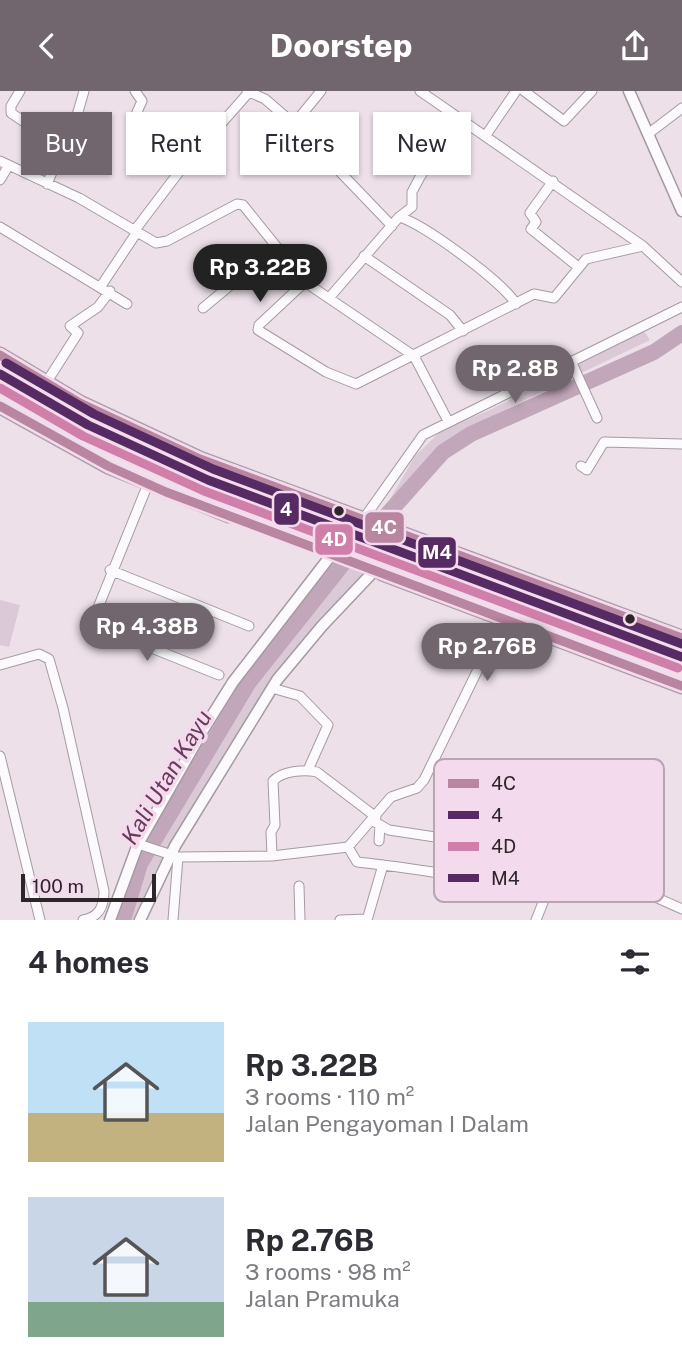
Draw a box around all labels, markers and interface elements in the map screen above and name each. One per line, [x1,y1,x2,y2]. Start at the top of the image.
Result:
icon: back [28,27,66,65]
text: Doorstep [270,27,412,64]
icon: share [616,27,654,65]
chip: Buy [21,112,112,175]
chip: Rent [126,112,226,175]
chip: Filters [240,112,359,175]
chip: New [373,112,471,175]
pin: Rp 3.22B [188,245,332,304]
text: Rp 3.22B [209,253,311,280]
pin: Rp 2.8B [450,345,580,405]
text: Rp 2.8B [472,354,559,381]
line badge: 4 [273,492,300,526]
text: 4 [280,498,292,520]
unlabelled marker [332,504,346,518]
line badge: 4C [364,511,405,544]
text: 4C [371,516,397,538]
line badge: 4D [314,523,354,556]
text: 4D [321,528,347,550]
line badge: M4 [417,536,457,569]
text: M4 [422,541,452,563]
pin: Rp 4.38B [75,603,219,663]
text: Rp 4.38B [96,612,198,639]
unlabelled marker [623,612,637,626]
pin: Rp 2.76B [415,623,559,683]
text: Rp 2.76B [437,632,537,659]
water label: Kali Utan Kayu [115,705,217,849]
legend [434,759,664,902]
text: 4C [491,772,516,794]
text: 4 [491,804,503,826]
text: 4D [491,835,516,857]
text: M4 [491,867,520,889]
scale bar [21,871,156,903]
text: 100 m [32,875,84,897]
icon: filters [616,943,654,981]
text: 4 homes [28,944,149,980]
text: Rp 3.22B [245,1047,378,1083]
icon: home [84,1050,168,1134]
text: 3 rooms · 110 m² [245,1083,414,1110]
text: Jalan Pengayoman I Dalam [245,1110,529,1137]
text: Rp 2.76B [245,1222,374,1258]
icon: home [84,1225,168,1309]
text: 3 rooms · 98 m² [245,1258,411,1285]
text: Jalan Pramuka [245,1285,400,1312]

